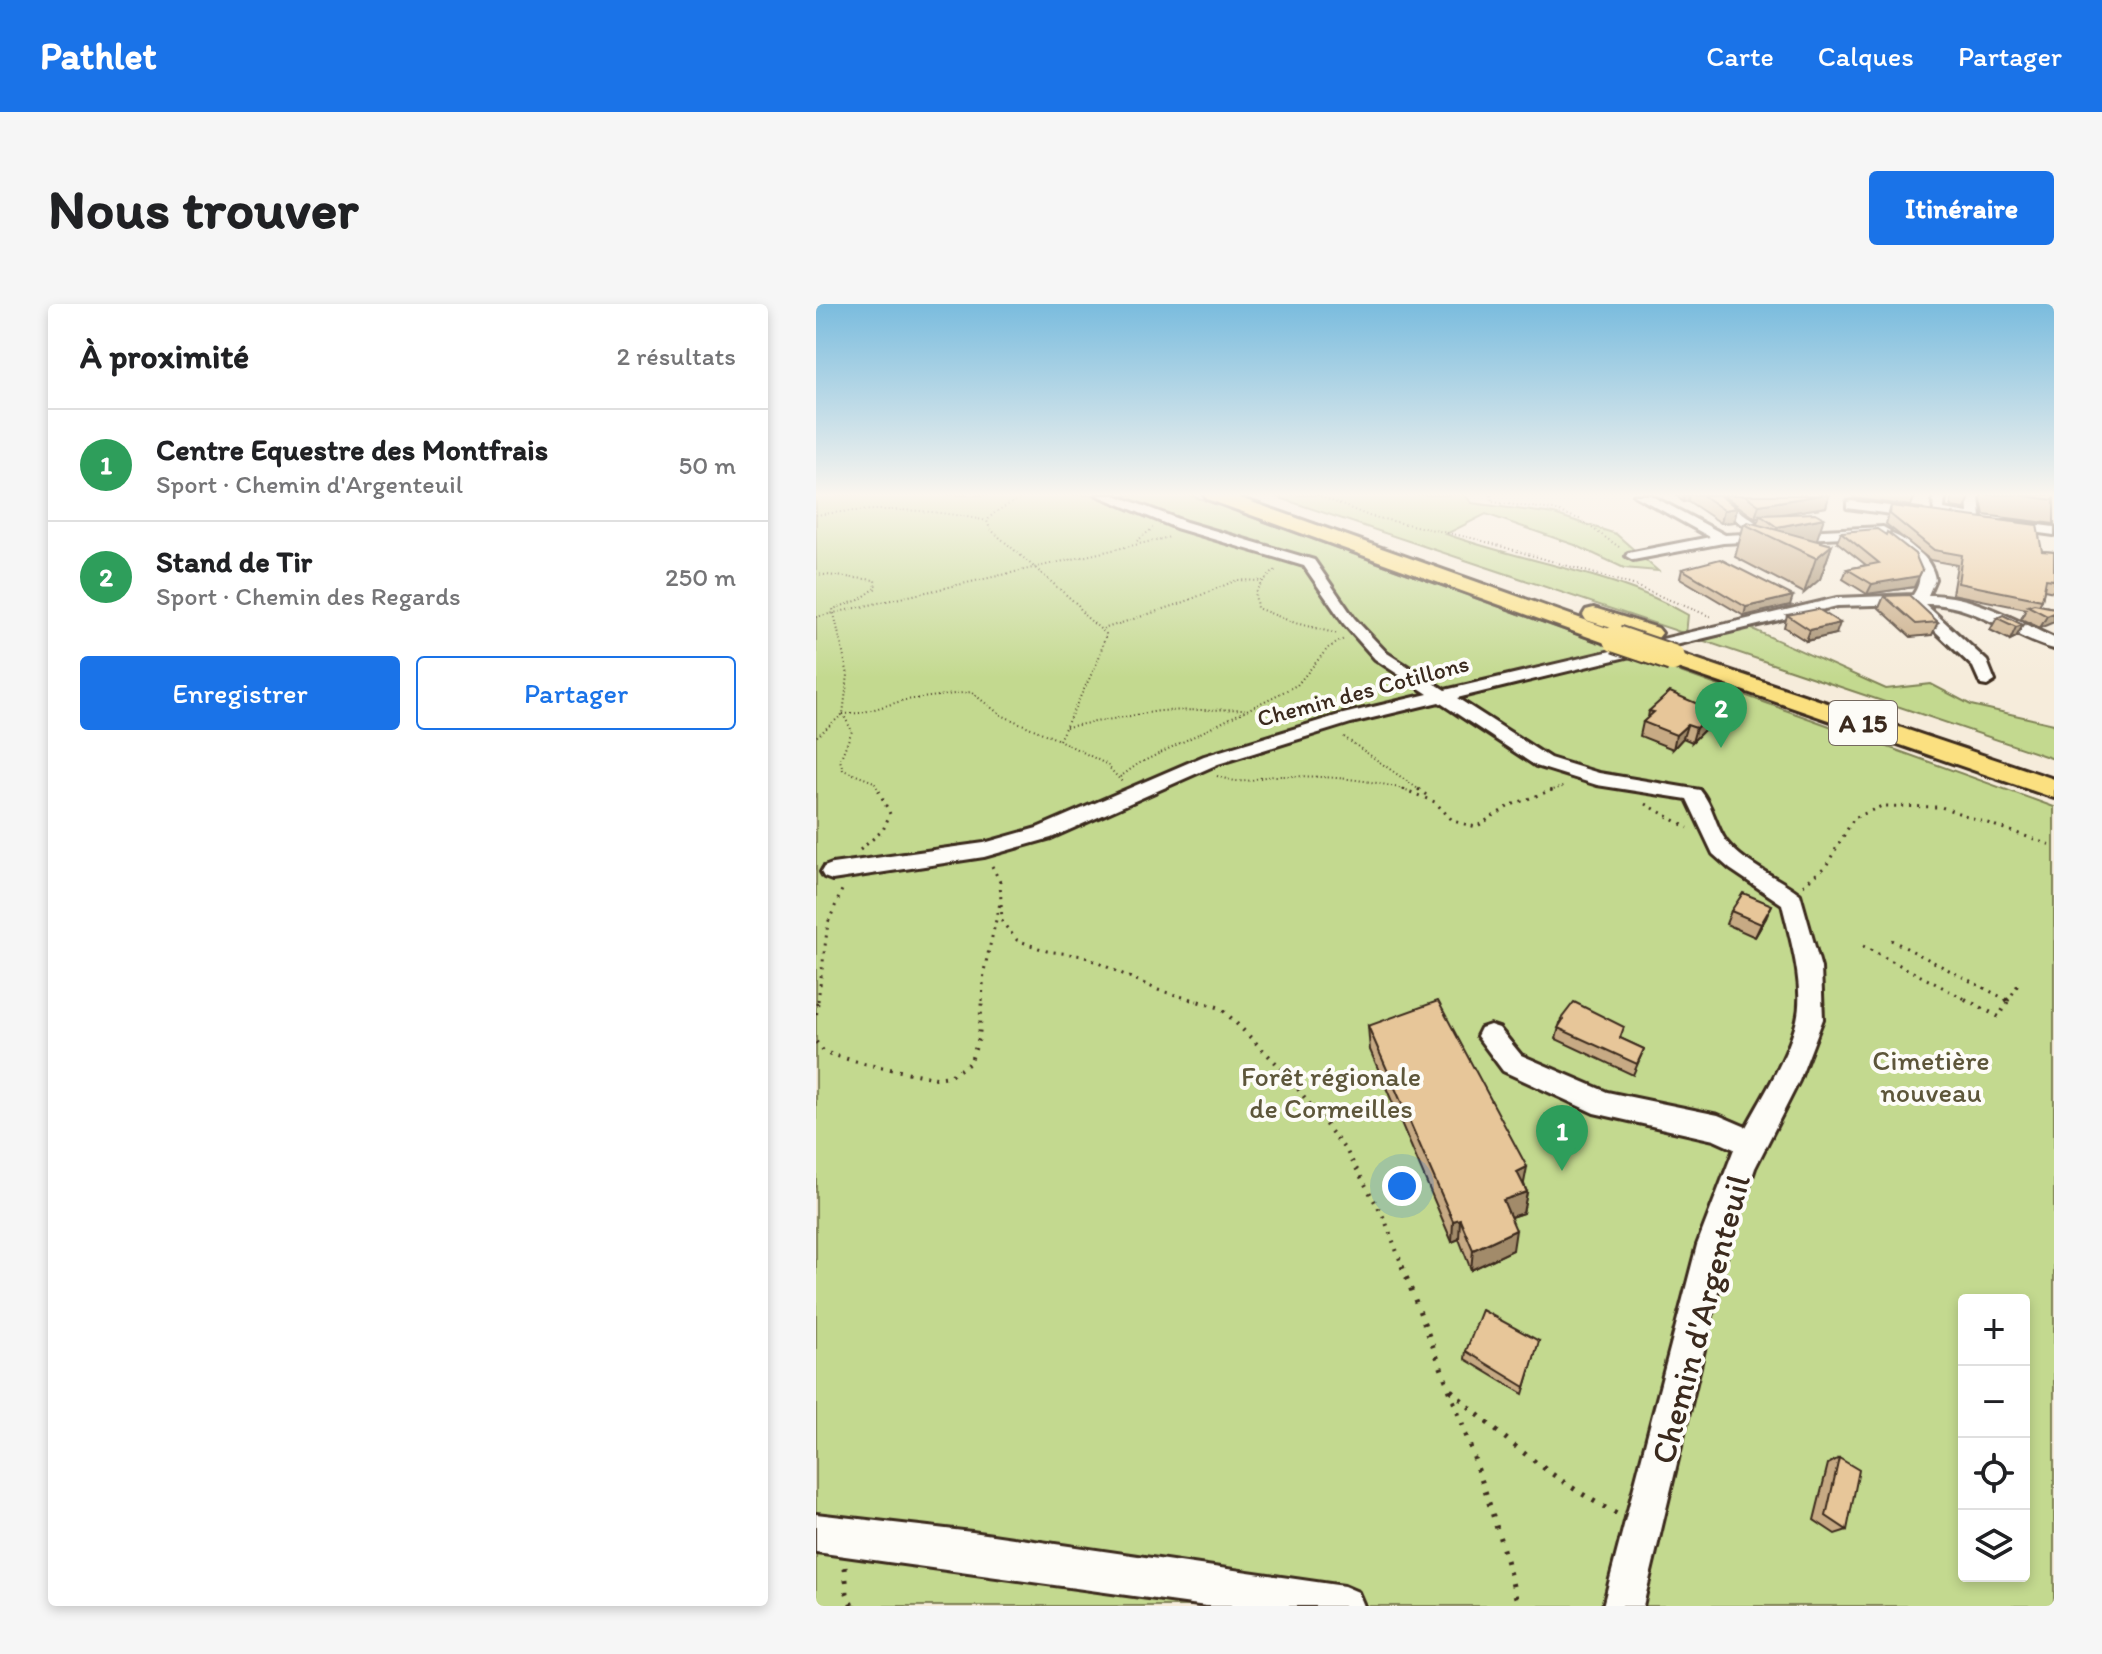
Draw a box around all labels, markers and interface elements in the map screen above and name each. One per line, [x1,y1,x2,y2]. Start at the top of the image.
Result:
text: Pathlet [40,33,157,79]
text: Carte [1706,39,1774,73]
text: Calques [1818,39,1914,73]
text: Partager [1958,39,2062,73]
button: Itinéraire [1869,171,2054,245]
text: Nous trouver [48,175,358,242]
text: À proximité [80,336,249,377]
text: 2 résultats [616,340,736,372]
text: Centre Equestre des Montfrais [156,431,548,468]
text: 1 [100,449,112,481]
text: 50 m [679,449,736,481]
text: Sport · Chemin d'Argenteuil [156,468,463,500]
text: Stand de Tir [156,543,312,580]
text: 2 [99,561,113,593]
text: 250 m [665,561,736,593]
text: Sport · Chemin des Regards [156,580,461,612]
street label: Chemin des Cotillons [1254,648,1472,733]
button: Enregistrer [80,656,400,730]
button: Partager [416,656,736,730]
pin: 2 [1695,682,1747,748]
road number: A 15 [1829,701,1897,745]
park label: Cimetière nouveau [1872,1043,1990,1109]
park label: Forêt régionale de Cormeilles [1241,1059,1421,1125]
pin: 1 [1536,1105,1588,1171]
your location [1382,1166,1422,1206]
street label: Chemin d'Argenteuil [1642,1170,1759,1468]
map controls [1958,1294,2030,1582]
button: + [1958,1294,2030,1366]
button: − [1958,1366,2030,1438]
button: locate [1958,1438,2030,1510]
button: layers [1958,1510,2030,1582]

